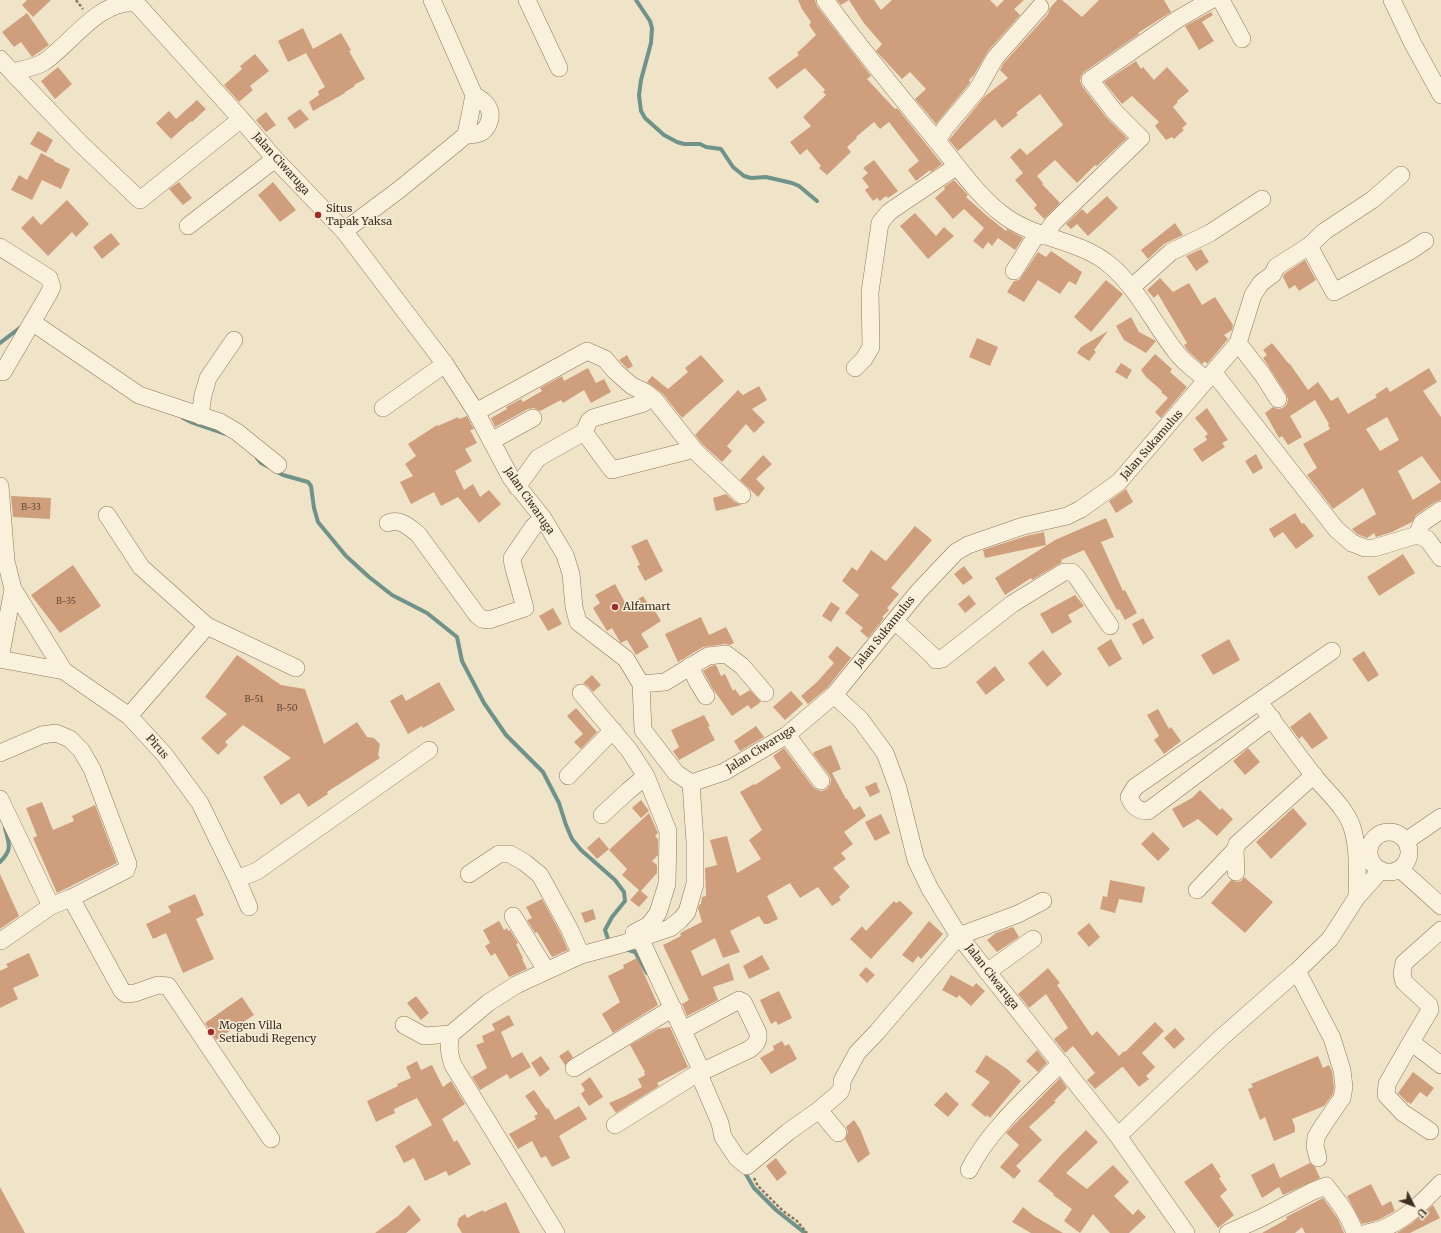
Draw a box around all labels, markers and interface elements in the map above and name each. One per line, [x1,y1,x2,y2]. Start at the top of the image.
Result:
street label: Jalan Ciwaruga [250,130,312,198]
place label: Situs Tapak Yaksa [326,202,392,228]
marker: Situs Tapak Yaksa [313,210,323,220]
street label: Jalan Sukamulus [1118,407,1186,483]
street label: Jalan Ciwaruga [501,465,557,537]
house number: B-33 [21,502,41,512]
street label: Jalan Sukamulus [852,594,918,670]
house number: B-35 [56,596,76,606]
place label: Alfamart [623,600,670,614]
marker: Alfamart [610,602,620,612]
house number: B-51 [244,694,264,704]
house number: B-50 [276,703,298,713]
street label: Jalan Ciwaruga [724,723,798,775]
street label: Pirus [143,732,171,762]
street label: Jalan Ciwaruga [963,942,1021,1012]
place label: Mogen Villa Setiabudi Regency [219,1019,316,1045]
marker: Mogen Villa Setiabudi Regency [206,1027,216,1037]
north arrow [1393,1185,1433,1225]
text: U [1414,1205,1430,1221]

